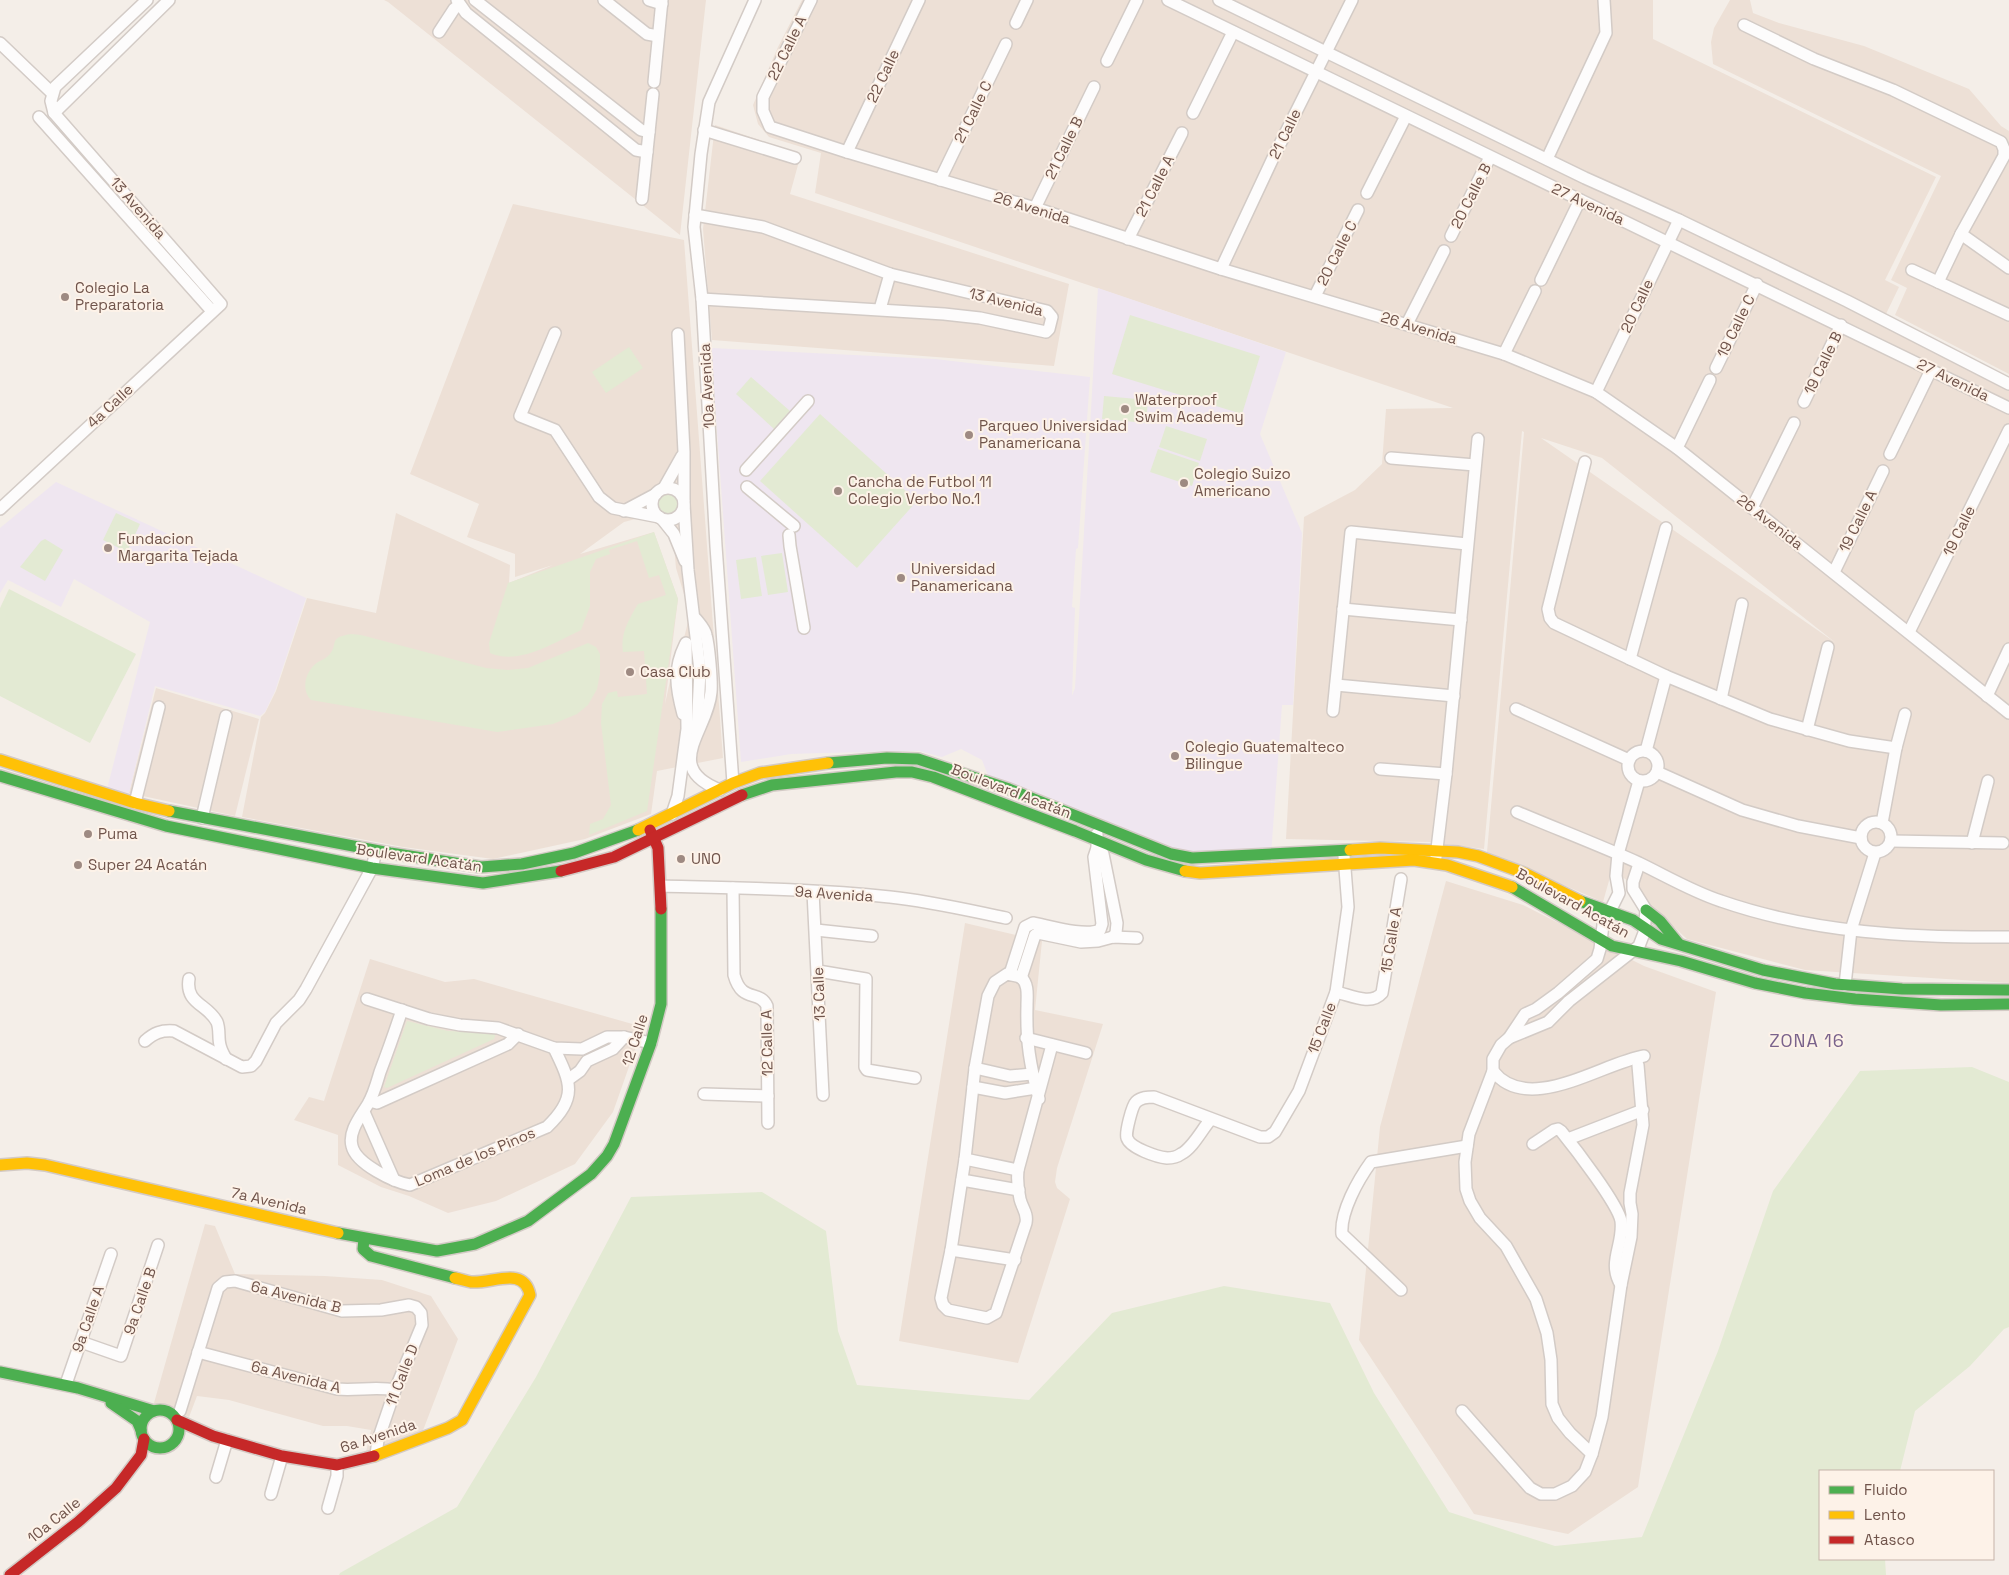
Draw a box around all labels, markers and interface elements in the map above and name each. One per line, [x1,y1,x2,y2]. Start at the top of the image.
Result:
street label: 22 Calle A [763,12,811,83]
street label: 22 Calle [862,46,903,105]
street label: 21 Calle C [949,77,996,146]
street label: 21 Calle [1264,105,1305,162]
street label: 21 Calle B [1040,113,1087,182]
street label: 21 Calle A [1131,151,1178,220]
street label: 20 Calle B [1446,160,1495,232]
street label: 13 Avenida [106,173,171,243]
street label: 27 Avenida [1549,178,1628,229]
street label: 26 Avenida [992,187,1073,228]
street label: 20 Calle C [1312,217,1361,288]
street label: 20 Calle [1616,276,1657,336]
place label: Colegio La Preparatoria [75,278,164,314]
street label: 13 Avenida [967,283,1046,320]
marker: Colegio La Preparatoria [59,291,71,303]
street label: 19 Calle C [1712,291,1759,360]
street label: 26 Avenida [1379,307,1460,348]
street label: 19 Calle B [1799,328,1846,397]
street label: 10a Avenida [695,343,718,429]
street label: 27 Avenida [1914,354,1993,405]
street label: 4a Calle [83,379,137,432]
place label: Waterproof Swim Academy [1135,390,1244,426]
marker: Waterproof Swim Academy [1119,403,1131,415]
place label: Parqueo Universidad Panamericana [979,416,1127,452]
marker: Parqueo Universidad Panamericana [963,429,975,441]
place label: Colegio Suizo Americano [1194,464,1291,500]
place label: Cancha de Futbol 11 Colegio Verbo No.1 [848,472,992,508]
marker: Colegio Suizo Americano [1178,477,1190,489]
marker: Cancha de Futbol 11 Colegio Verbo No.1 [832,485,844,497]
street label: 19 Calle A [1834,486,1881,555]
street label: 26 Avenida [1733,490,1808,554]
street label: 19 Calle [1938,502,1979,559]
place label: Fundacion Margarita Tejada [118,529,239,565]
marker: Fundacion Margarita Tejada [102,542,114,554]
place label: Universidad Panamericana [911,559,1013,595]
marker: Universidad Panamericana [895,572,907,584]
place label: Casa Club [640,662,711,681]
marker: Casa Club [624,666,636,678]
place label: Colegio Guatemalteco Bilingue [1185,737,1345,773]
marker: Colegio Guatemalteco Bilingue [1169,750,1181,762]
street label: Boulevard Acatán [948,759,1074,822]
place label: Puma [98,824,138,843]
marker: Puma [82,828,94,840]
street label: Boulevard Acatán [355,839,483,876]
place label: UNO [691,849,721,868]
marker: UNO [675,853,687,865]
place label: Super 24 Acatán [88,855,207,874]
marker: Super 24 Acatán [72,859,84,871]
street label: Boulevard Acatán [1513,863,1633,942]
street label: 9a Avenida [794,881,874,906]
street label: 15 Calle A [1376,905,1405,974]
street label: 13 Calle [808,967,829,1021]
street label: 15 Calle [1303,999,1340,1056]
street label: 12 Calle A [756,1009,777,1077]
street label: 12 Calle [617,1011,652,1068]
district label: ZONA 16 [1769,1029,1845,1052]
street label: Loma de los Pinos [412,1123,538,1190]
street label: 7a Avenida [229,1183,309,1219]
street label: 9a Calle B [119,1265,160,1337]
street label: 6a Avenida B [249,1276,343,1317]
street label: 9a Calle A [67,1282,108,1355]
street label: 11 Calle D [381,1341,422,1408]
street label: 6a Avenida A [249,1356,343,1397]
street label: 6a Avenida [338,1414,418,1457]
legend [1819,1470,1994,1560]
text: Fluido [1864,1480,1908,1499]
street label: 10a Calle [23,1492,84,1547]
text: Lento [1864,1505,1906,1524]
text: Atasco [1864,1530,1915,1549]

